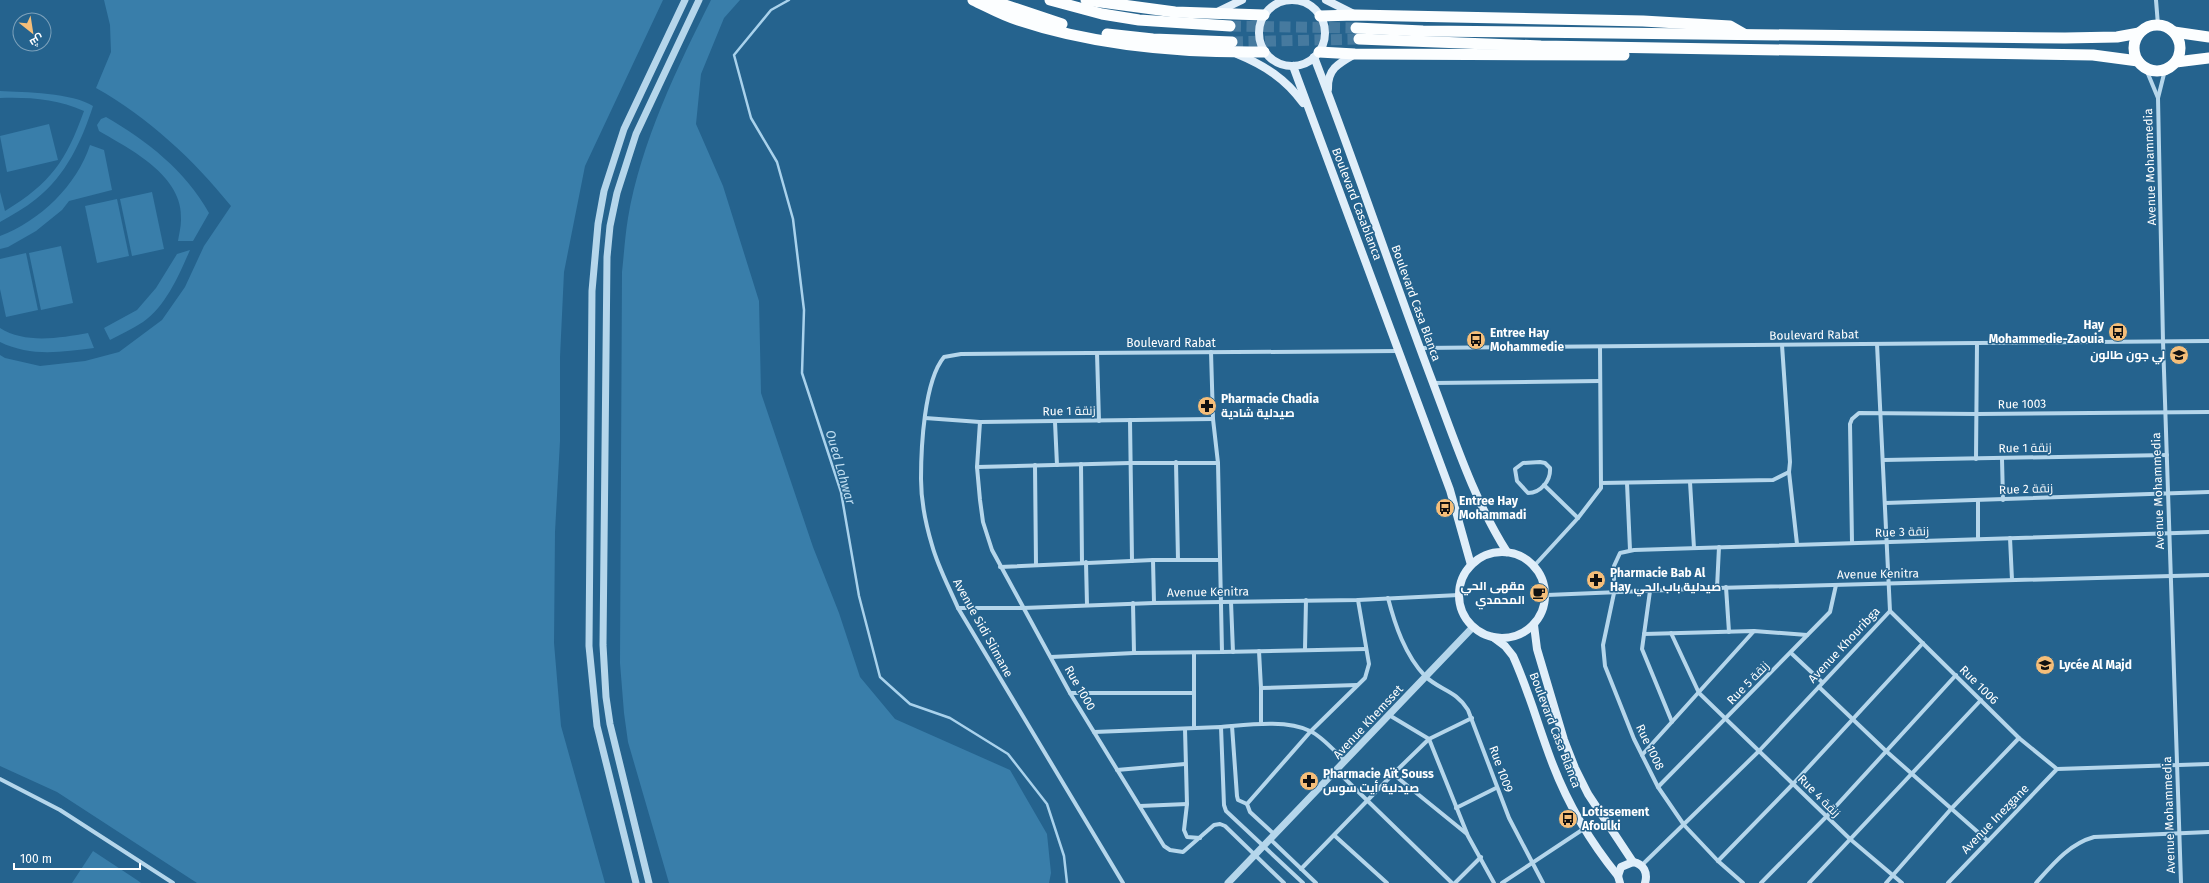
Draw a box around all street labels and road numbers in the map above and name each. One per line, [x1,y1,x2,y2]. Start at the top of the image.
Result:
street label: Avenue Mohammedia [2141,108,2159,226]
street label: Boulevard Casablanca [1329,146,1385,262]
street label: Boulevard Casa Blanca [1388,243,1444,363]
street label: Boulevard Rabat [1769,327,1860,343]
street label: Boulevard Rabat [1126,336,1216,350]
street label: Rue 1003 [1998,397,2046,411]
street label: Rue 1 زنقة [1042,404,1096,418]
street label: Avenue Mohammedia [2149,432,2167,550]
street label: Rue 1 زنقة [1998,441,2052,455]
street label: Rue 2 زنقة [1999,481,2053,497]
street label: Rue 3 زنقة [1875,524,1929,540]
street label: Avenue Kenitra [1837,566,1919,582]
street label: Avenue Sidi Slimane [950,576,1016,680]
street label: Avenue Kenitra [1167,584,1249,600]
street label: Avenue Khouribga [1805,604,1883,686]
street label: Rue 5 زنقة [1724,659,1772,707]
street label: Rue 1000 [1062,663,1099,713]
street label: Rue 1006 [1957,663,2001,707]
street label: Boulevard Casa Blanca [1526,670,1584,790]
street label: Avenue Khemsset [1330,682,1406,762]
street label: Rue 1008 [1633,722,1667,773]
street label: Rue 1009 [1486,744,1516,794]
street label: Avenue Mohammedia [2160,756,2178,874]
street label: Rue 4 زنقة [1795,772,1843,820]
street label: Avenue Inezgane [1958,781,2032,857]

